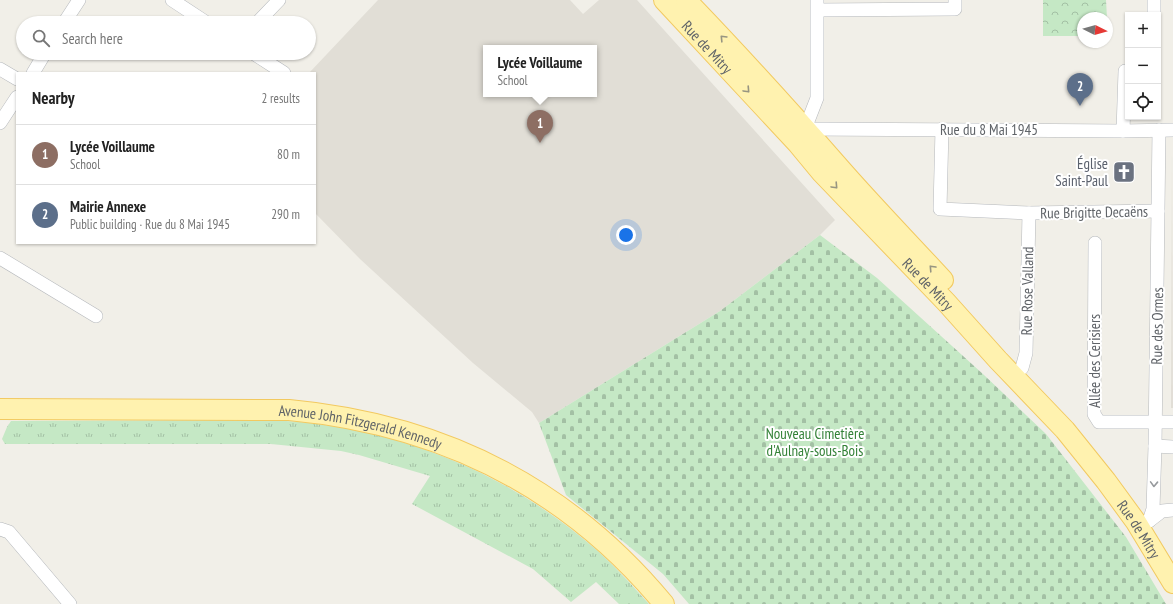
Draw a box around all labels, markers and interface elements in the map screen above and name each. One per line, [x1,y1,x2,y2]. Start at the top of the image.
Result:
north arrow [1077,12,1113,48]
map controls [1125,12,1161,120]
button: + [1125,12,1161,48]
search box [16,16,316,60]
street label: Rue de Mitry [678,16,737,78]
icon: search [30,27,52,49]
text: Search here [62,29,123,48]
one-way arrow [720,35,728,43]
popup [483,45,597,97]
button: − [1125,48,1161,84]
text: Lycée Voillaume [497,53,583,72]
text: School [497,72,528,89]
pin: 2 [1067,73,1093,106]
button: locate [1125,84,1161,120]
one-way arrow [743,85,750,93]
text: Nearby [32,87,75,109]
text: 2 results [261,90,300,107]
pin: 1 [527,110,553,143]
street label: Rue du 8 Mai 1945 [940,120,1038,139]
text: Lycée Voillaume [70,137,155,156]
text: 1 [42,146,48,163]
text: 80 m [277,146,300,163]
place label: Église Saint-Paul [1055,154,1108,190]
text: School [70,156,100,173]
church icon: Église Saint-Paul [1111,159,1137,185]
one-way arrow [830,181,838,189]
text: Mairie Annexe [70,197,146,216]
street label: Rue Brigitte Decaëns [1040,202,1148,222]
text: 2 [42,206,48,223]
text: 290 m [271,206,300,223]
text: Public building · Rue du 8 Mai 1945 [70,216,230,233]
your location [616,225,636,245]
street label: Rue Rose Valland [1017,247,1037,335]
street label: Rue de Mitry [899,253,958,314]
one-way arrow [930,266,937,273]
street label: Rue des Ormes [1147,287,1167,365]
street label: Allée des Cerisiers [1085,314,1104,408]
street label: Avenue John Fitzgerald Kennedy [278,400,445,453]
park label: Nouveau Cimetière d'Aulnay-sous-Bois [766,424,864,460]
one-way arrow [1150,481,1159,487]
street label: Rue de Mitry [1113,496,1165,562]

